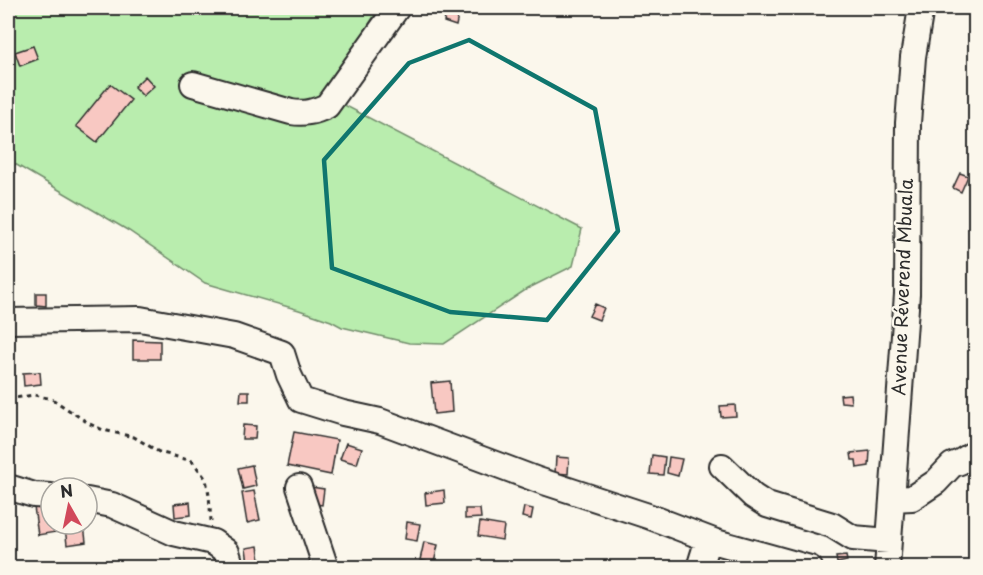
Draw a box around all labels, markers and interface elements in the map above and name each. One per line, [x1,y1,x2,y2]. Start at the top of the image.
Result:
street label: Avenue Réverend Mbuala [884,177,919,396]
north arrow [39,476,99,536]
text: N [58,477,75,503]

